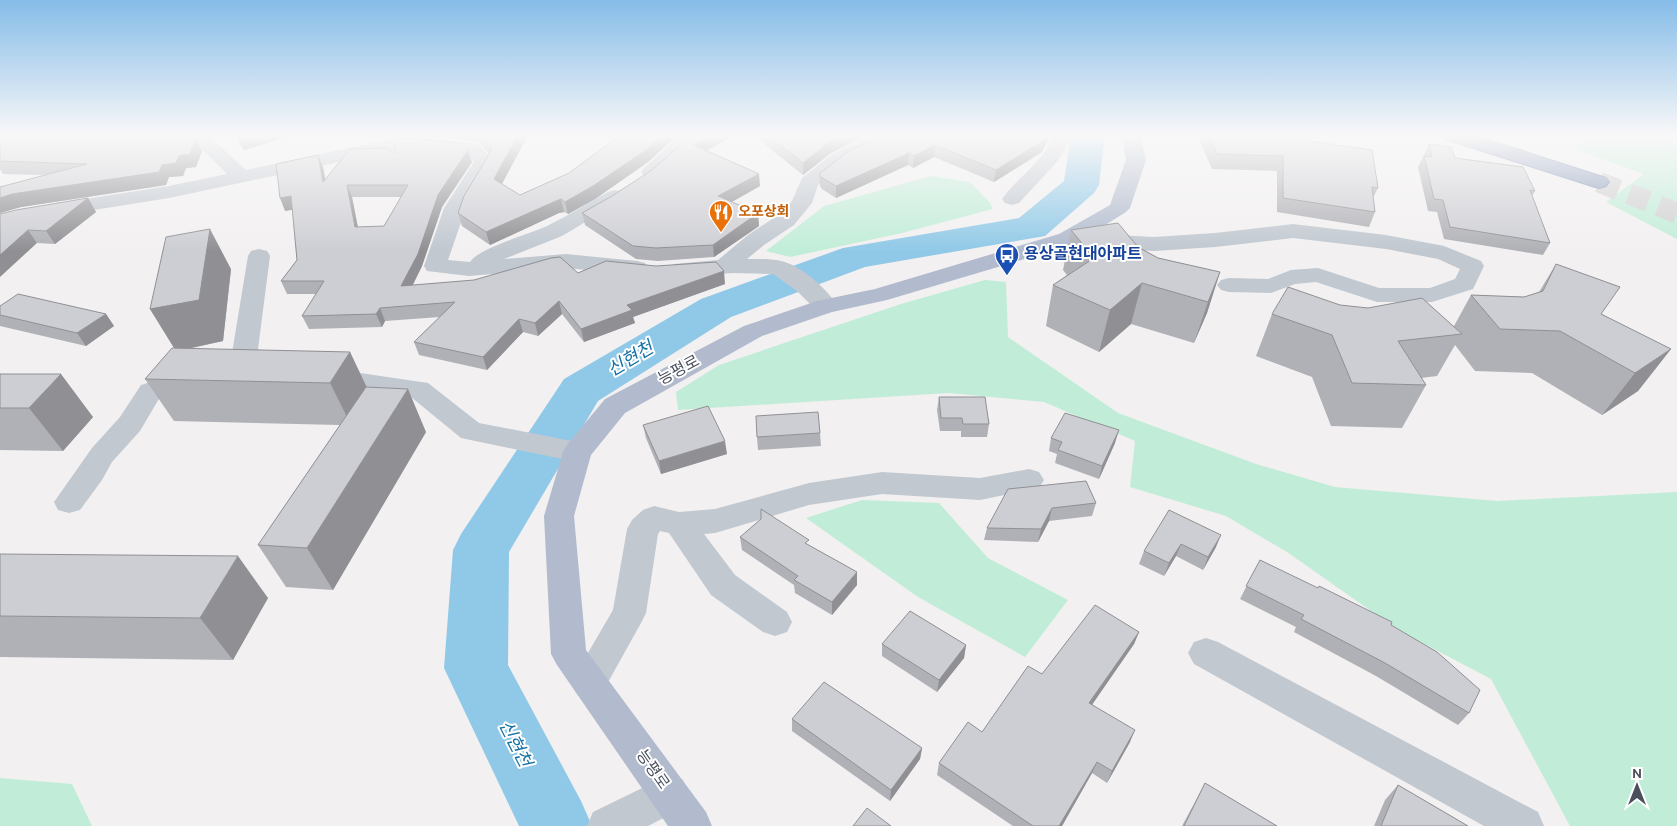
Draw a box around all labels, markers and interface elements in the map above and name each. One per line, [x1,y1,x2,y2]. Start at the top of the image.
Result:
restaurant icon: 오포상회 [708,199,734,233]
place label: 오포상회 [738,204,790,221]
bus stop icon: 용상골현대아파트 [994,242,1020,276]
place label: 용상골현대아파트 [1024,244,1142,265]
water label: 신현천 [604,336,660,383]
street label: 능평로 [655,352,703,390]
water label: 신현천 [492,717,537,774]
street label: 능평로 [631,746,673,794]
north arrow [1612,761,1662,811]
text: N [1632,766,1642,783]

